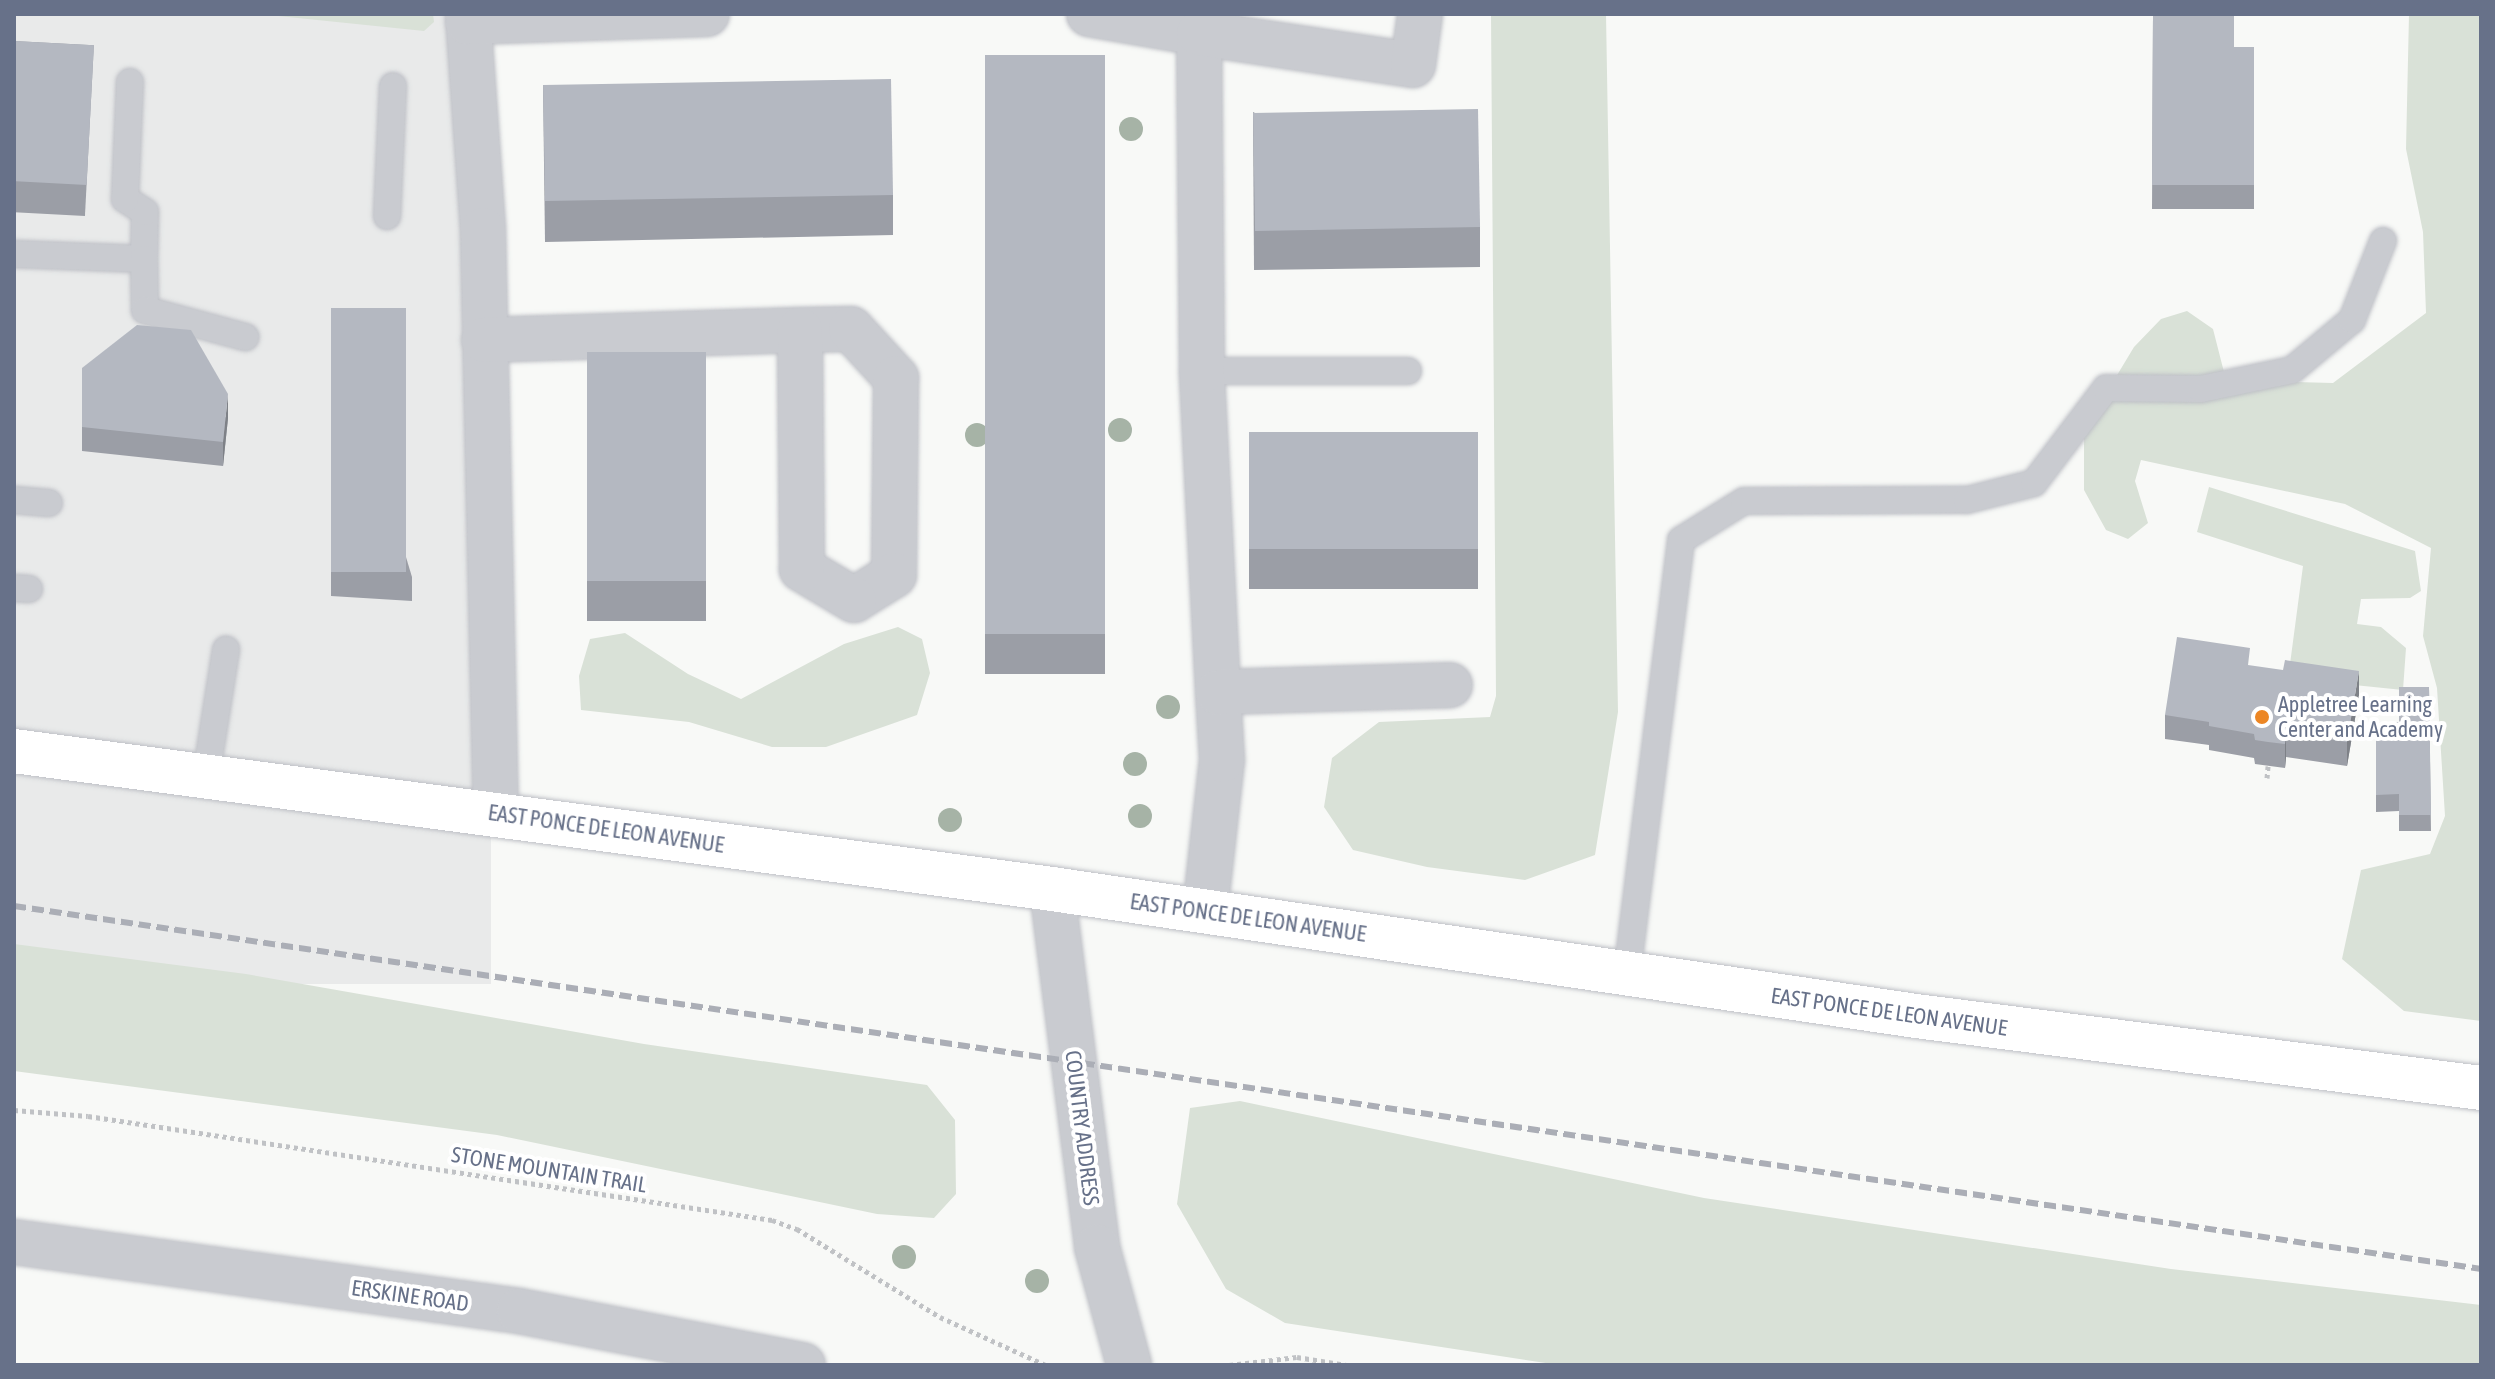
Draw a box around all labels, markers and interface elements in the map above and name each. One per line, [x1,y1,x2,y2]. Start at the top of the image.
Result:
place label: Appletree Learning Center and Academy [2278,691,2443,742]
marker: Appletree Learning Center and Academy [2253,708,2271,726]
street label: EAST PONCE DE LEON AVENUE [486,799,726,859]
street label: EAST PONCE DE LEON AVENUE [1128,888,1368,948]
street label: EAST PONCE DE LEON AVENUE [1769,982,2009,1042]
street label: COUNTRY ADDRESS [1059,1049,1105,1207]
street label: STONE MOUNTAIN TRAIL [450,1142,648,1198]
street label: ERSKINE ROAD [350,1275,470,1317]

